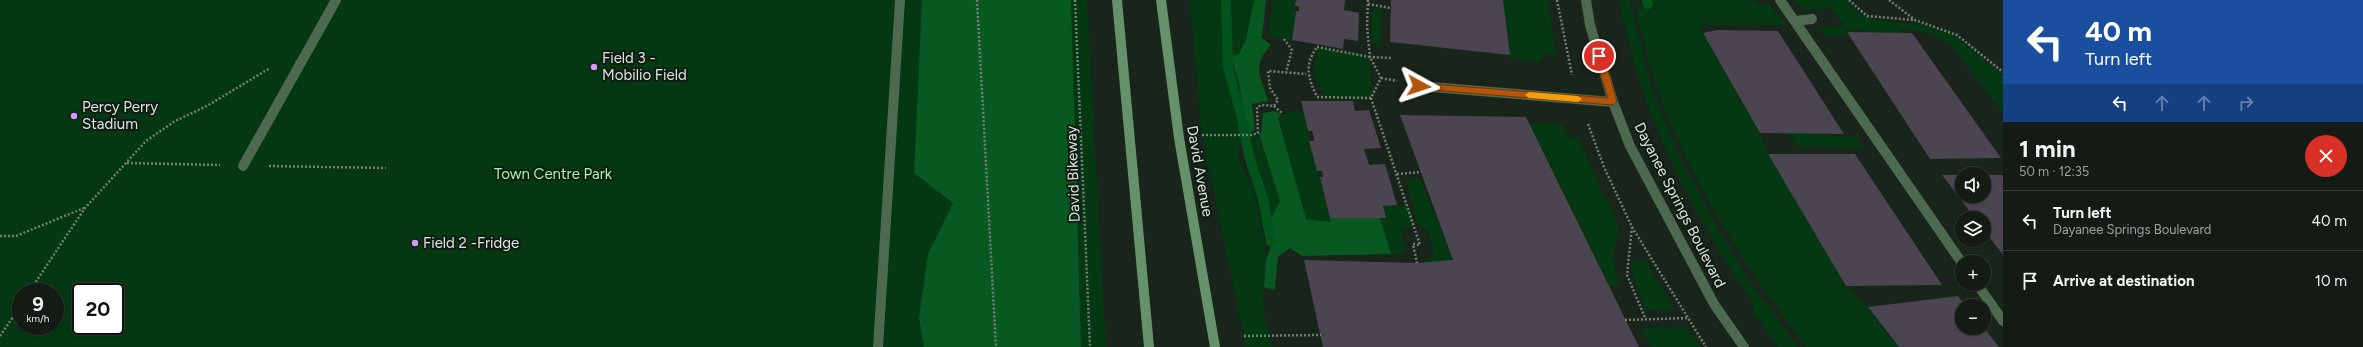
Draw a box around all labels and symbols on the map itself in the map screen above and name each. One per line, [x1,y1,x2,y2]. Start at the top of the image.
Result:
pin [1582,39,1616,73]
place label: Field 3 - Mobilio Field [602,49,687,84]
marker: Field 3 - Mobilio Field [589,62,599,72]
position arrow [1398,65,1440,107]
place label: Percy Perry Stadium [82,98,158,133]
marker: Percy Perry Stadium [69,111,79,121]
street label: Dayanee Springs Boulevard [1630,119,1730,291]
street label: David Avenue [1183,124,1217,218]
street label: David Bikeway [1062,125,1084,222]
park label: Town Centre Park [494,165,613,183]
place label: Field 2 -Fridge [423,234,519,252]
marker: Field 2 -Fridge [410,238,420,248]
speed limit sign: 20 [72,283,124,335]

